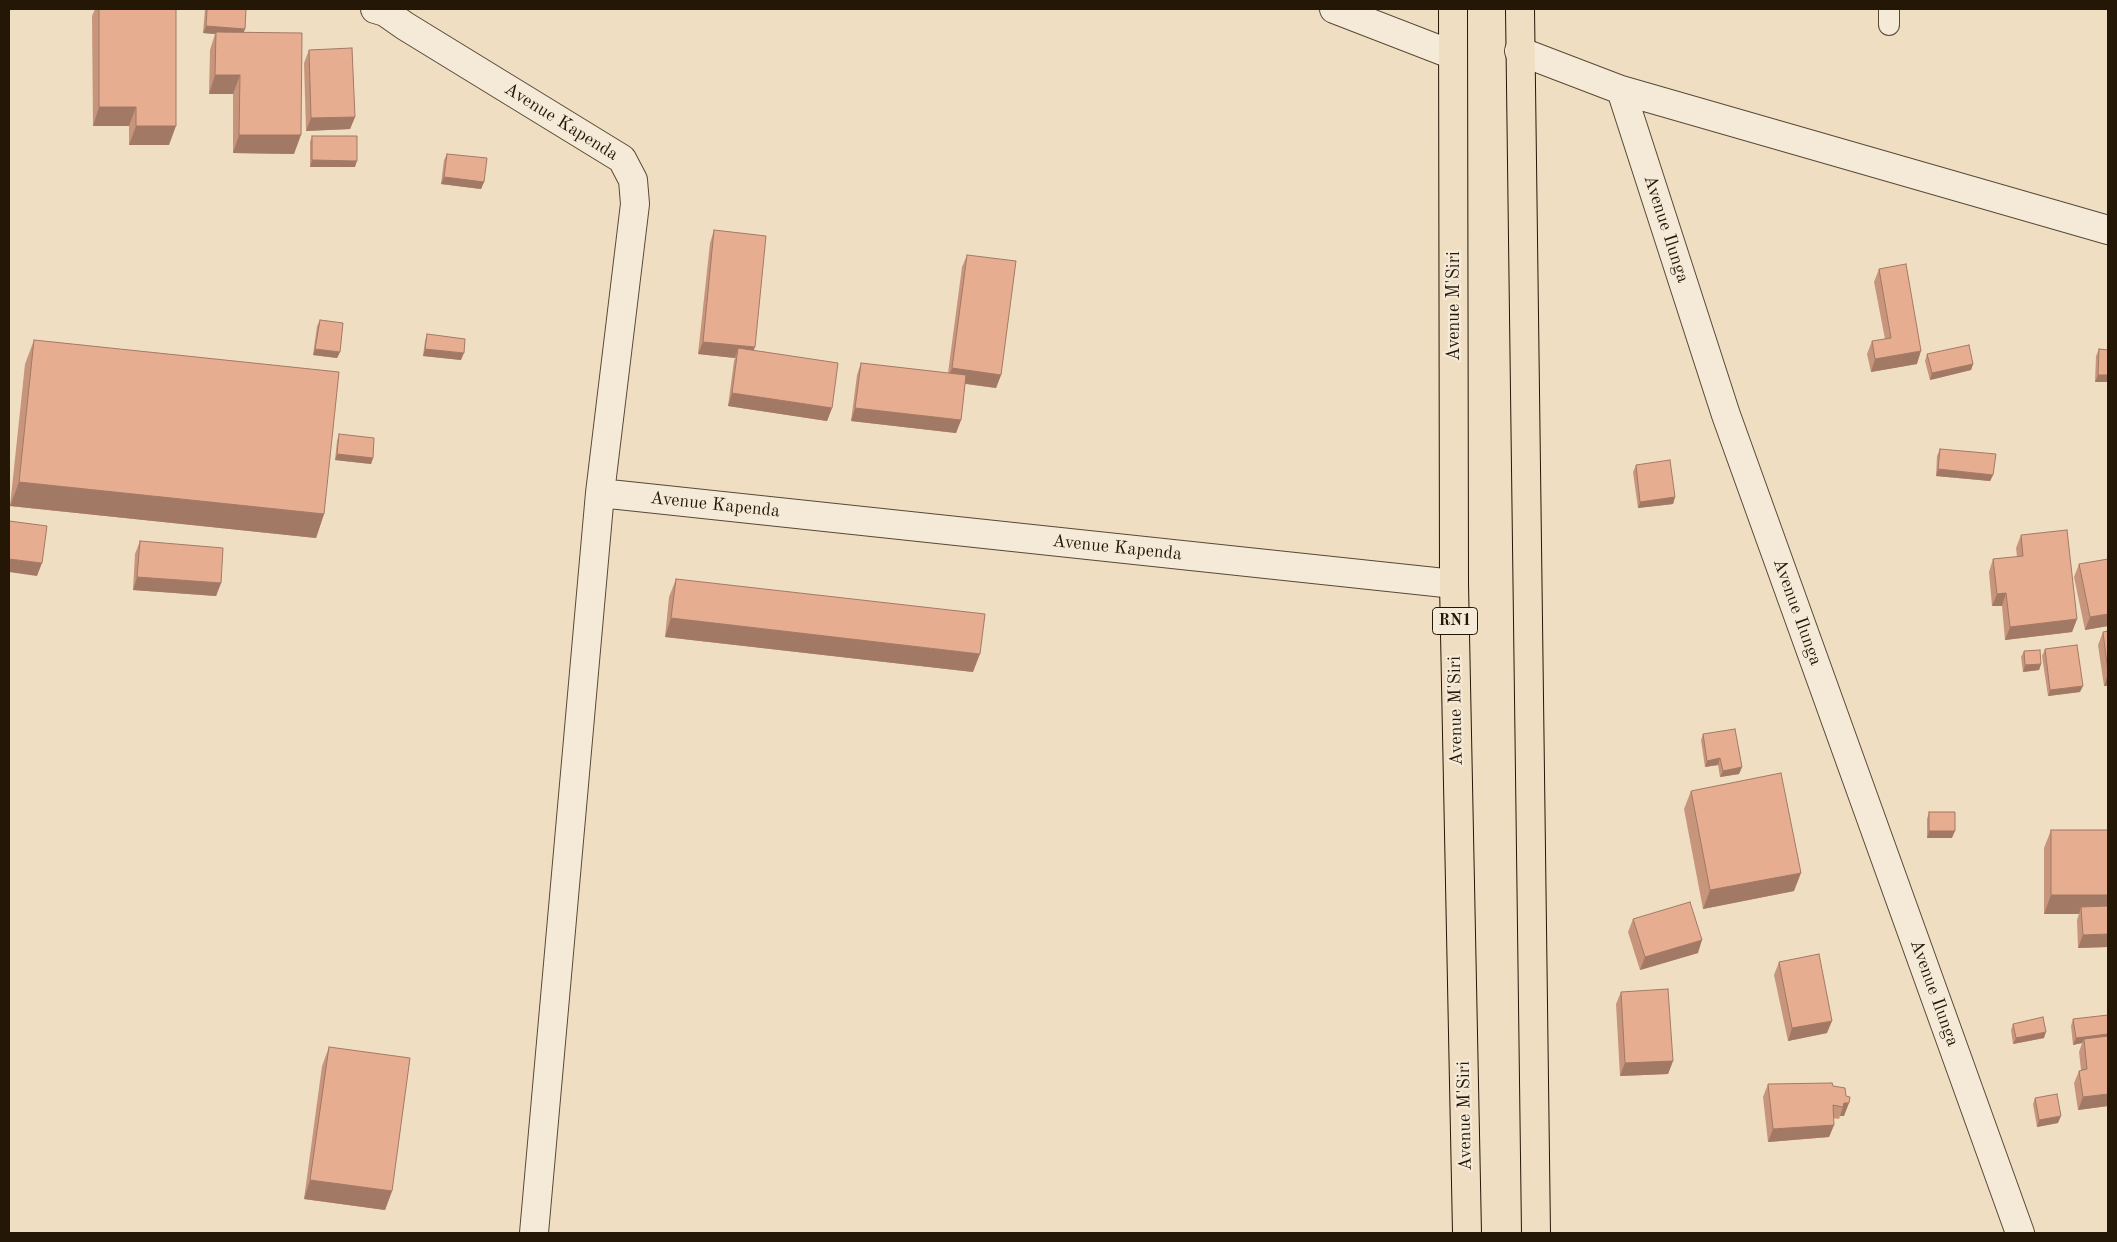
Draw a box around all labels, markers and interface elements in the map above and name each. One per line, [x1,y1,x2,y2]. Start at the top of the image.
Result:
street label: Avenue Kapenda [500,78,622,166]
street label: Avenue Ilunga [1638,172,1694,286]
street label: Avenue M'Siri [1443,251,1465,361]
street label: Avenue Kapenda [649,487,781,523]
street label: Avenue Kapenda [1051,530,1183,566]
street label: Avenue Ilunga [1768,556,1826,668]
road number: RN1 [1432,608,1478,634]
street label: Avenue M'Siri [1444,656,1468,766]
street label: Avenue Ilunga [1905,937,1963,1049]
street label: Avenue M'Siri [1453,1061,1477,1171]

